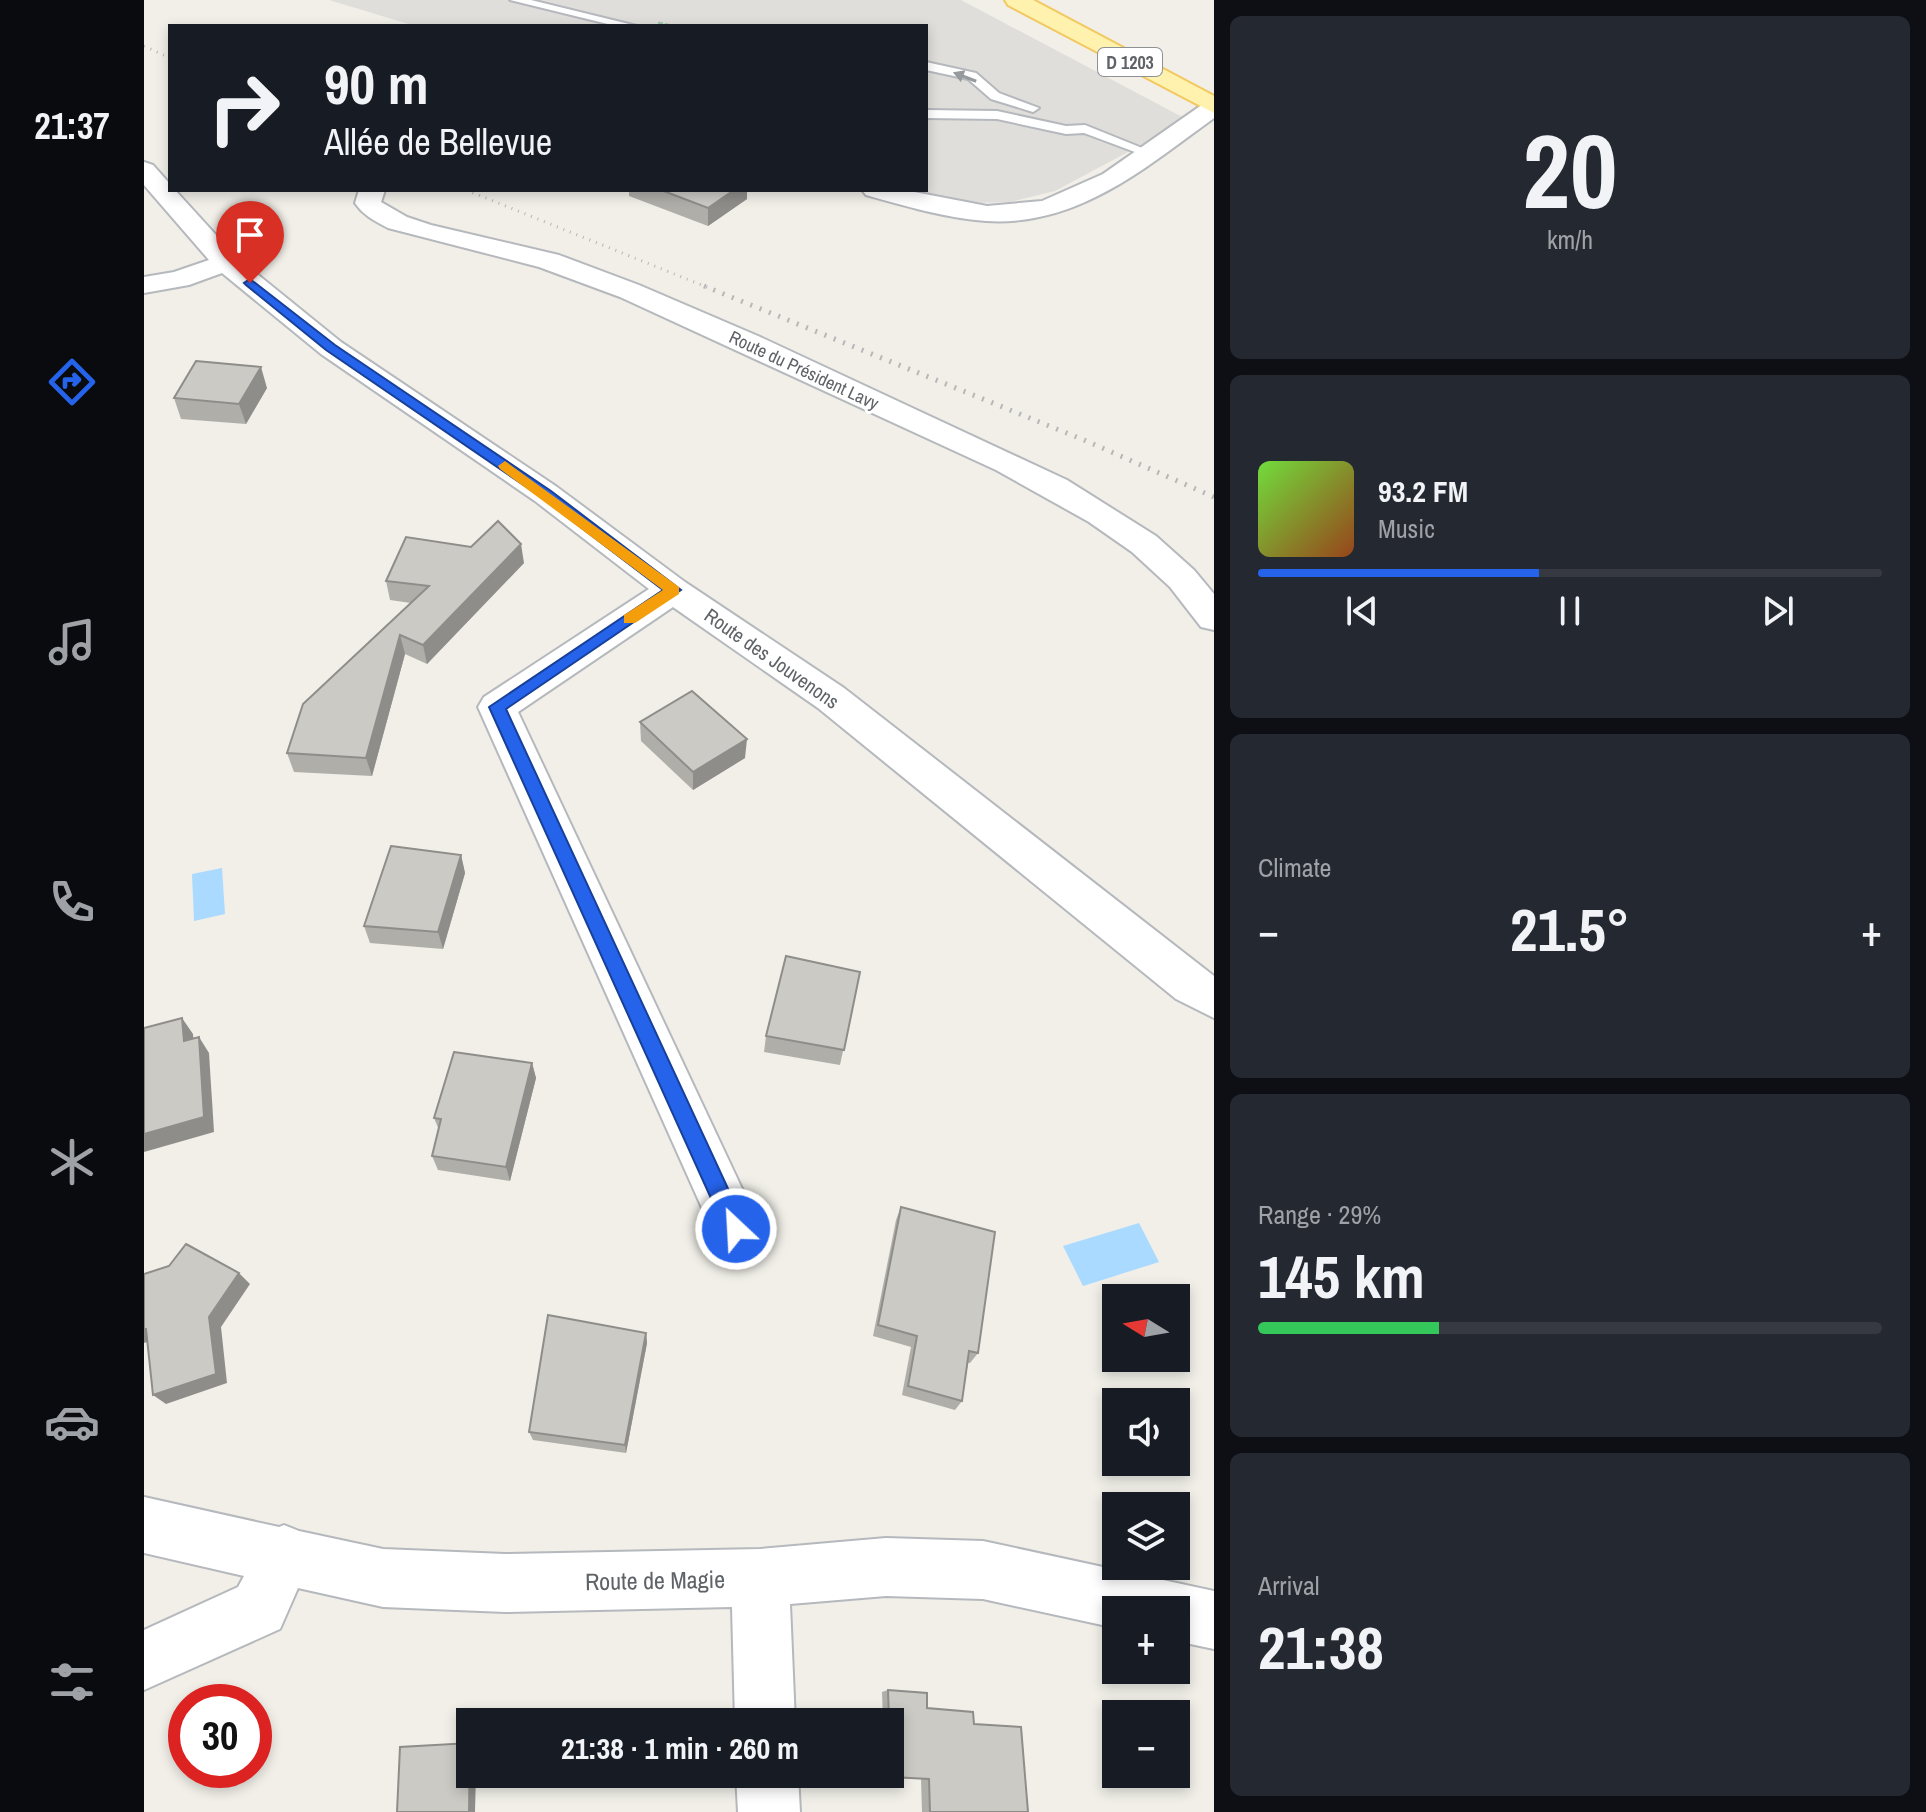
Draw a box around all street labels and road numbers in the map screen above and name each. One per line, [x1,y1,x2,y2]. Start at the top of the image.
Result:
road number: D 1203 [1098,48,1162,76]
street label: Route du Président Lavy [725,324,883,416]
street label: Route des Jouvenons [699,601,845,715]
street label: Route de Magie [585,1563,725,1597]

